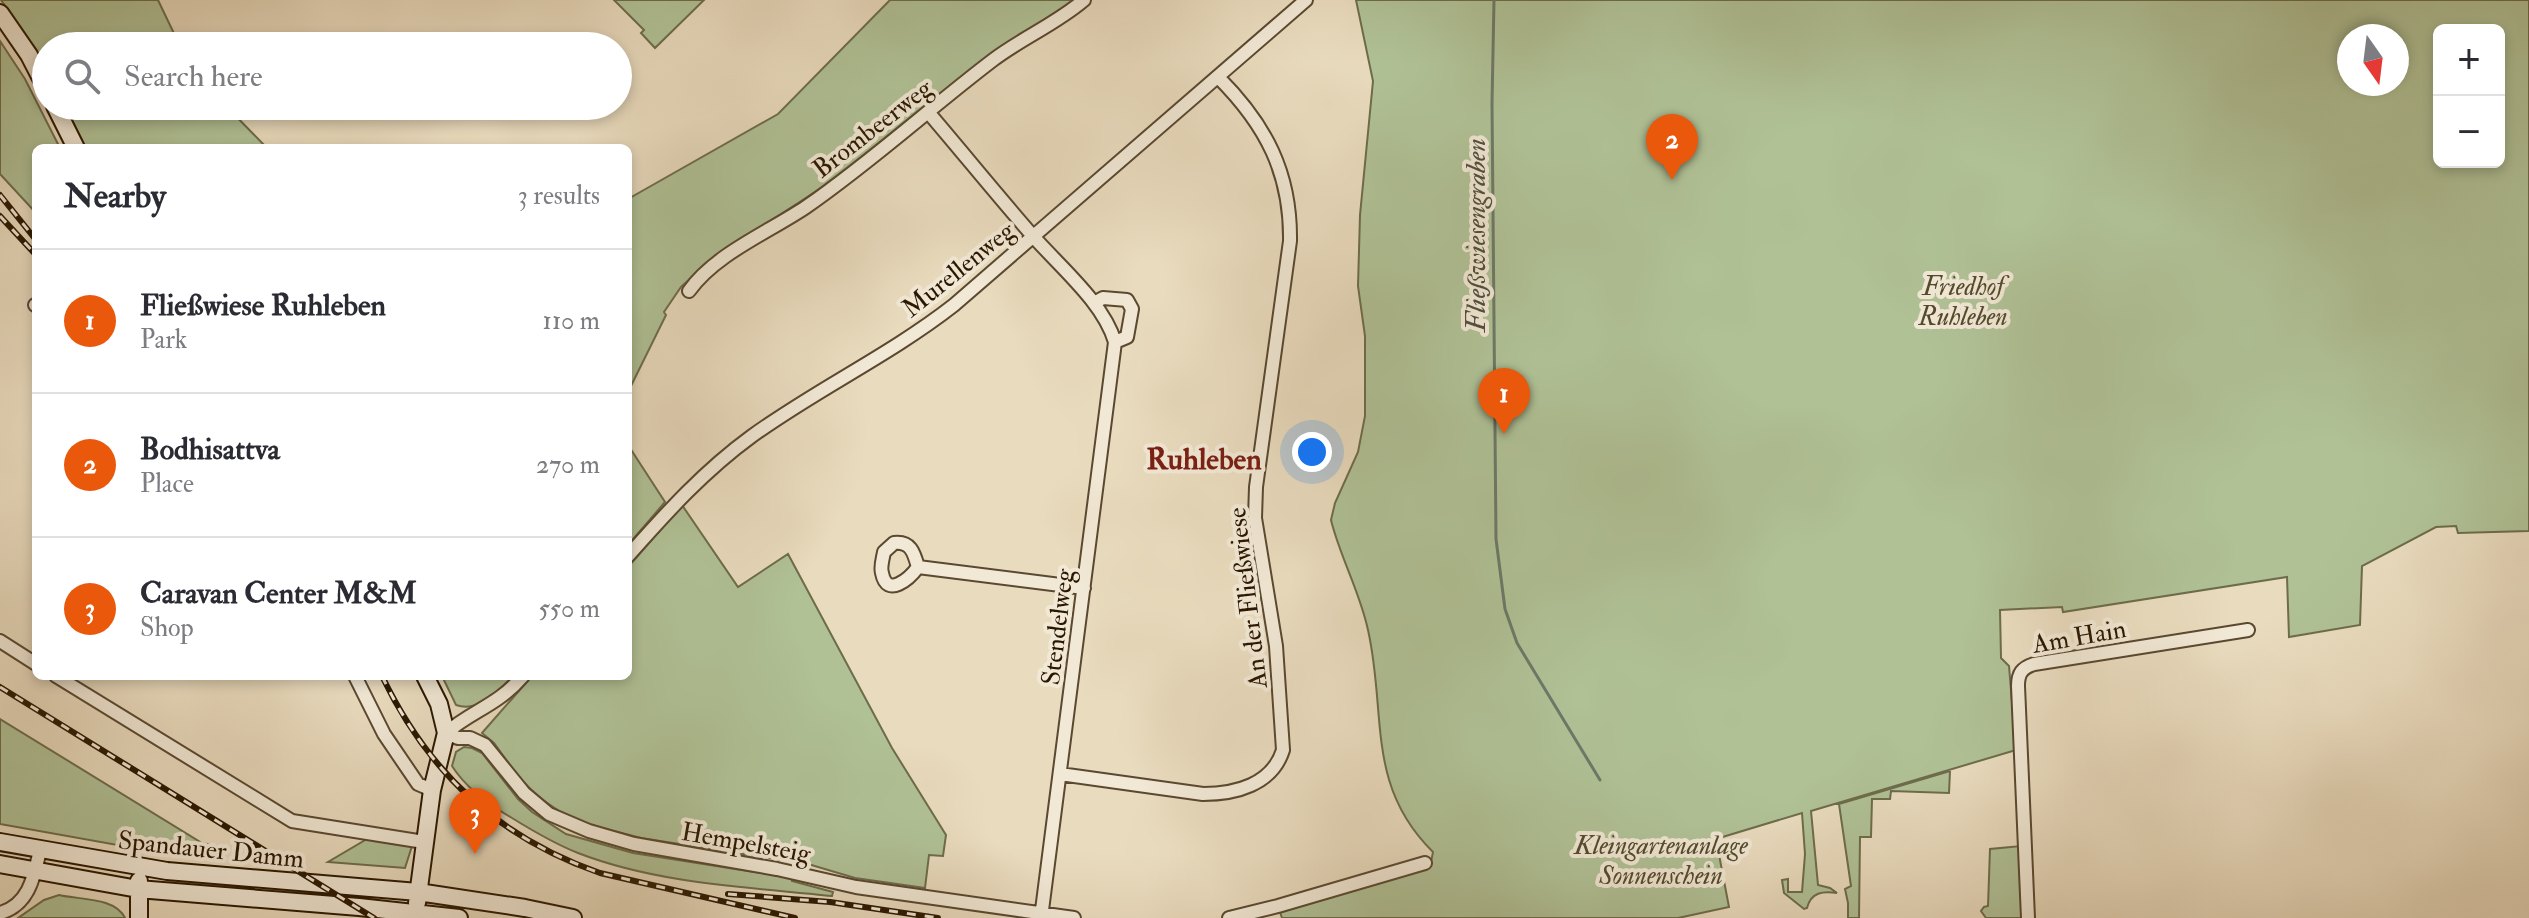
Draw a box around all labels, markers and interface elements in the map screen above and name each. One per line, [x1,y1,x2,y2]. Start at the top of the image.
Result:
north arrow [2337,24,2409,96]
map controls [2433,24,2505,168]
button: + [2433,24,2505,96]
search box [32,32,632,120]
icon: search [60,54,104,98]
text: Search here [124,58,263,95]
street label: Brombeerweg [807,71,940,185]
button: − [2433,96,2505,168]
pin: 2 [1646,114,1698,180]
water label: Fließwiesengraben [1459,138,1494,334]
text: Nearby [64,175,166,218]
text: 3 results [518,180,600,212]
street label: Murellenweg [896,214,1022,325]
park label: Friedhof Ruhleben [1917,271,2010,333]
text: Fließwiese Ruhleben [140,287,386,324]
text: 1 [85,305,95,337]
text: 110 m [543,305,600,337]
text: Park [140,324,187,356]
pin: 1 [1478,368,1530,434]
text: Bodhisattva [140,431,280,468]
your location [1292,432,1332,472]
district label: Ruhleben [1146,441,1262,478]
text: 2 [83,449,97,481]
text: 270 m [536,449,600,481]
text: Place [140,468,194,500]
street label: An der Fließwiese [1221,505,1275,691]
street label: Stendelweg [1035,566,1081,687]
text: Caravan Center M&M [140,575,417,612]
text: 3 [85,593,95,625]
text: 550 m [538,593,600,625]
text: Shop [140,612,194,644]
street label: Am Hain [2029,613,2128,661]
pin: 3 [449,788,501,854]
street label: Hempelsteig [679,816,814,871]
street label: Spandauer Damm [116,824,305,877]
park label: Kleingartenanlage Sonnenschein [1572,830,1748,892]

